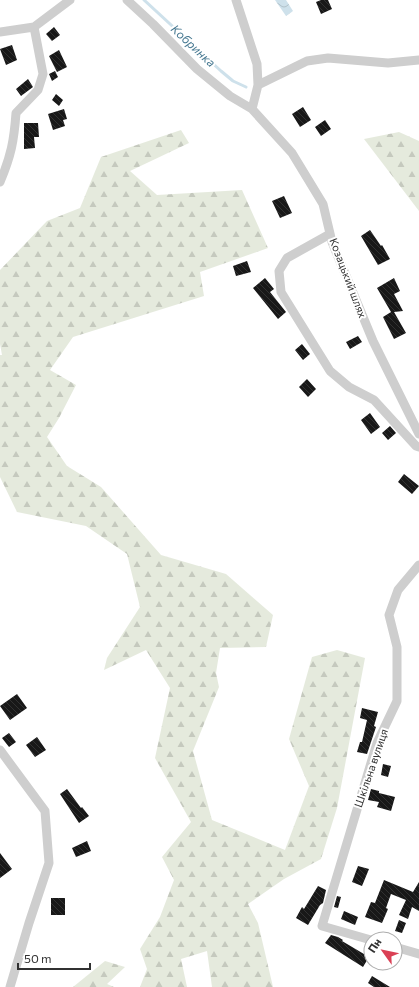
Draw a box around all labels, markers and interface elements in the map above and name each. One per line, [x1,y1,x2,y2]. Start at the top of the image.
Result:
water label: Кобринка [169,21,219,69]
street label: Козацький шлях [327,236,370,320]
street label: Шкільна вулиця [351,727,390,809]
north arrow [363,931,403,971]
text: Пн [365,936,384,955]
scale bar [18,945,90,971]
text: 50 m [24,951,52,965]

